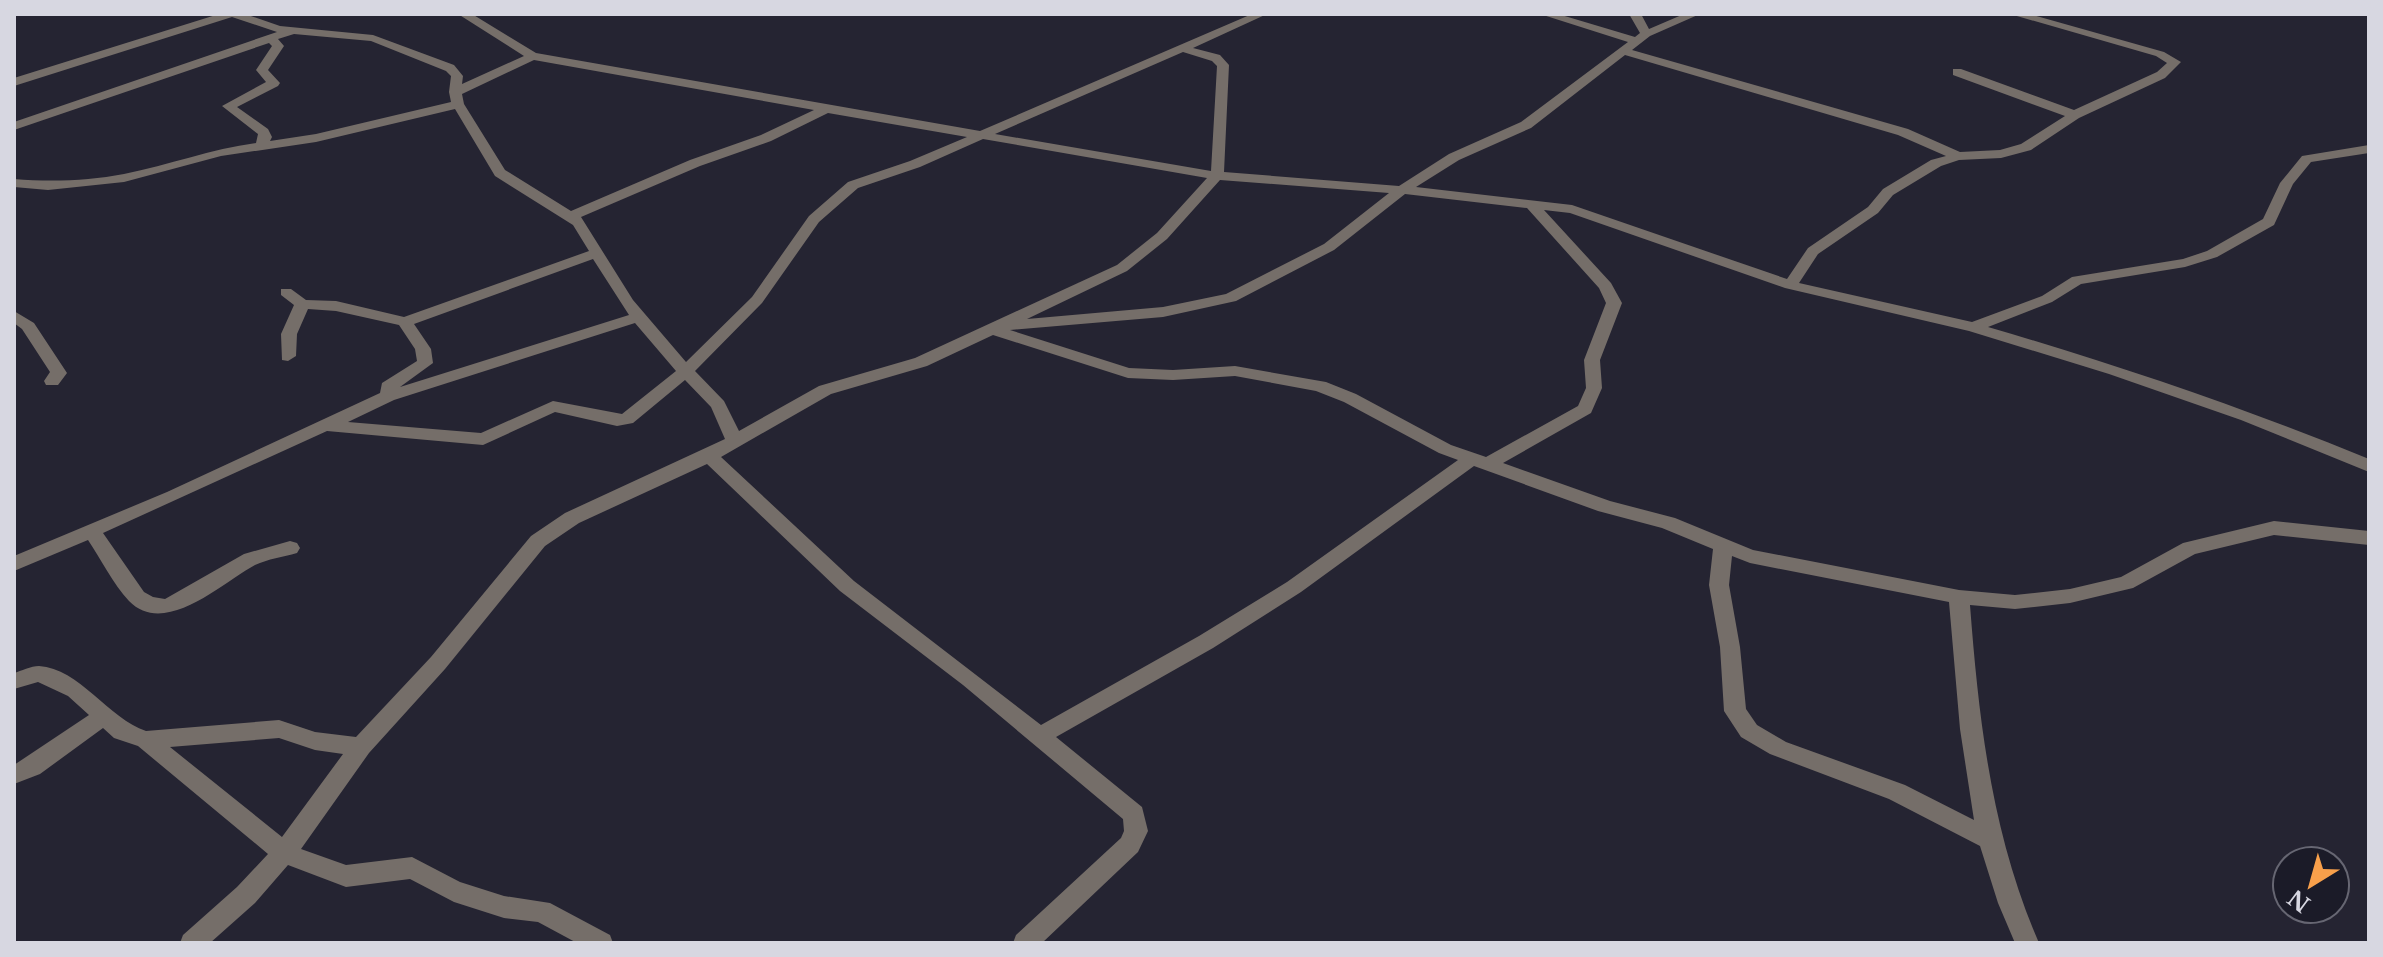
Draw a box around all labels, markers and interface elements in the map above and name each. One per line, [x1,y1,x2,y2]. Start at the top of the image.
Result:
north arrow [2271,845,2351,925]
text: N [2283,883,2316,918]

